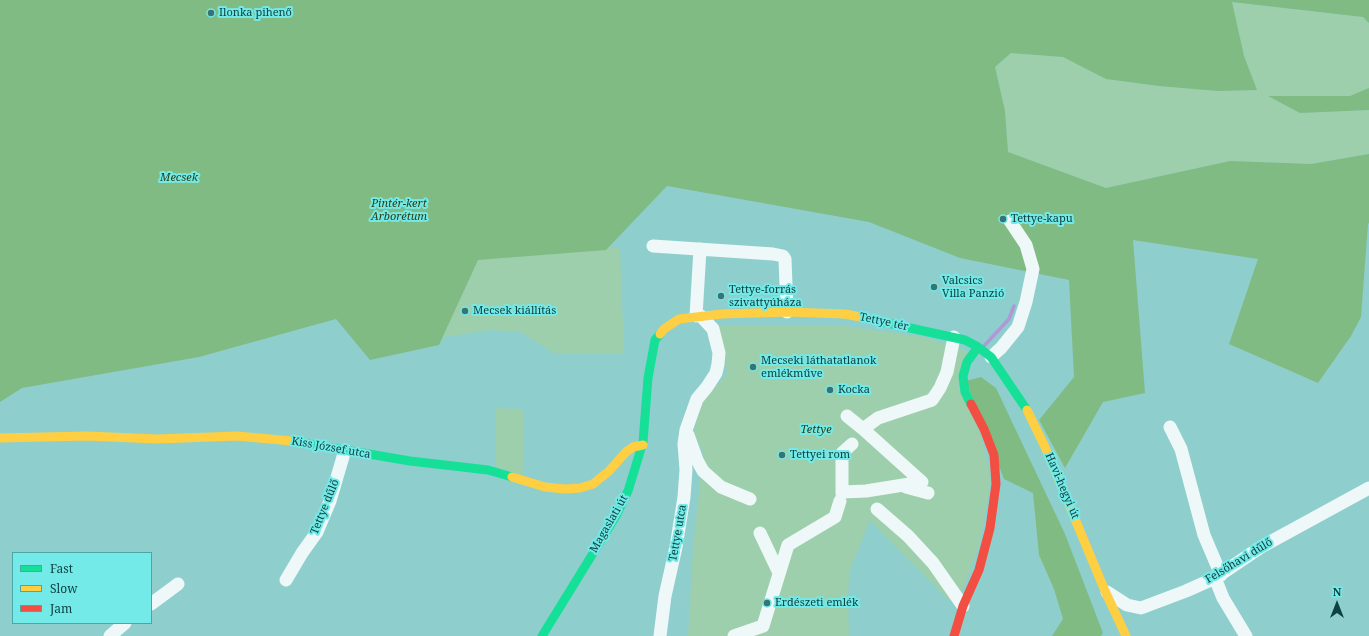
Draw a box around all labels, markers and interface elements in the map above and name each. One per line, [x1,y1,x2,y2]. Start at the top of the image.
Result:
place label: Ilonka pihenő [219,6,292,20]
marker: Ilonka pihenő [206,8,216,18]
park label: Mecsek [160,171,198,185]
park label: Pintér-kert Arborétum [371,197,427,223]
place label: Tettye-kapu [1011,212,1073,226]
marker: Tettye-kapu [998,214,1008,224]
place label: Valcsics Villa Panzió [942,274,1004,300]
marker: Valcsics Villa Panzió [929,282,939,292]
place label: Tettye-forrás szivattyúháza [729,283,802,309]
marker: Tettye-forrás szivattyúháza [716,291,726,301]
place label: Mecsek kiállítás [473,304,556,318]
marker: Mecsek kiállítás [460,306,470,316]
street label: Tettye tér [858,310,910,334]
place label: Mecseki láthatatlanok emlékműve [761,354,876,380]
marker: Mecseki láthatatlanok emlékműve [748,362,758,372]
place label: Kocka [838,383,870,397]
marker: Kocka [825,385,835,395]
park label: Tettye [800,423,832,437]
street label: Kiss József utca [290,435,372,461]
place label: Tettyei rom [790,448,850,462]
marker: Tettyei rom [777,450,787,460]
street label: Havi-hegyi út [1042,451,1082,521]
street label: Tettye dűlő [308,478,342,536]
street label: Magaslati út [587,493,631,555]
street label: Tettye utca [667,504,689,562]
street label: Felsőhavi dűlő [1203,536,1275,586]
legend [12,552,152,624]
text: Fast [50,560,73,577]
text: Slow [50,580,78,597]
north arrow [1317,584,1357,624]
text: N [1333,584,1341,599]
place label: Erdészeti emlék [775,596,858,610]
marker: Erdészeti emlék [762,598,772,608]
text: Jam [50,600,72,617]

